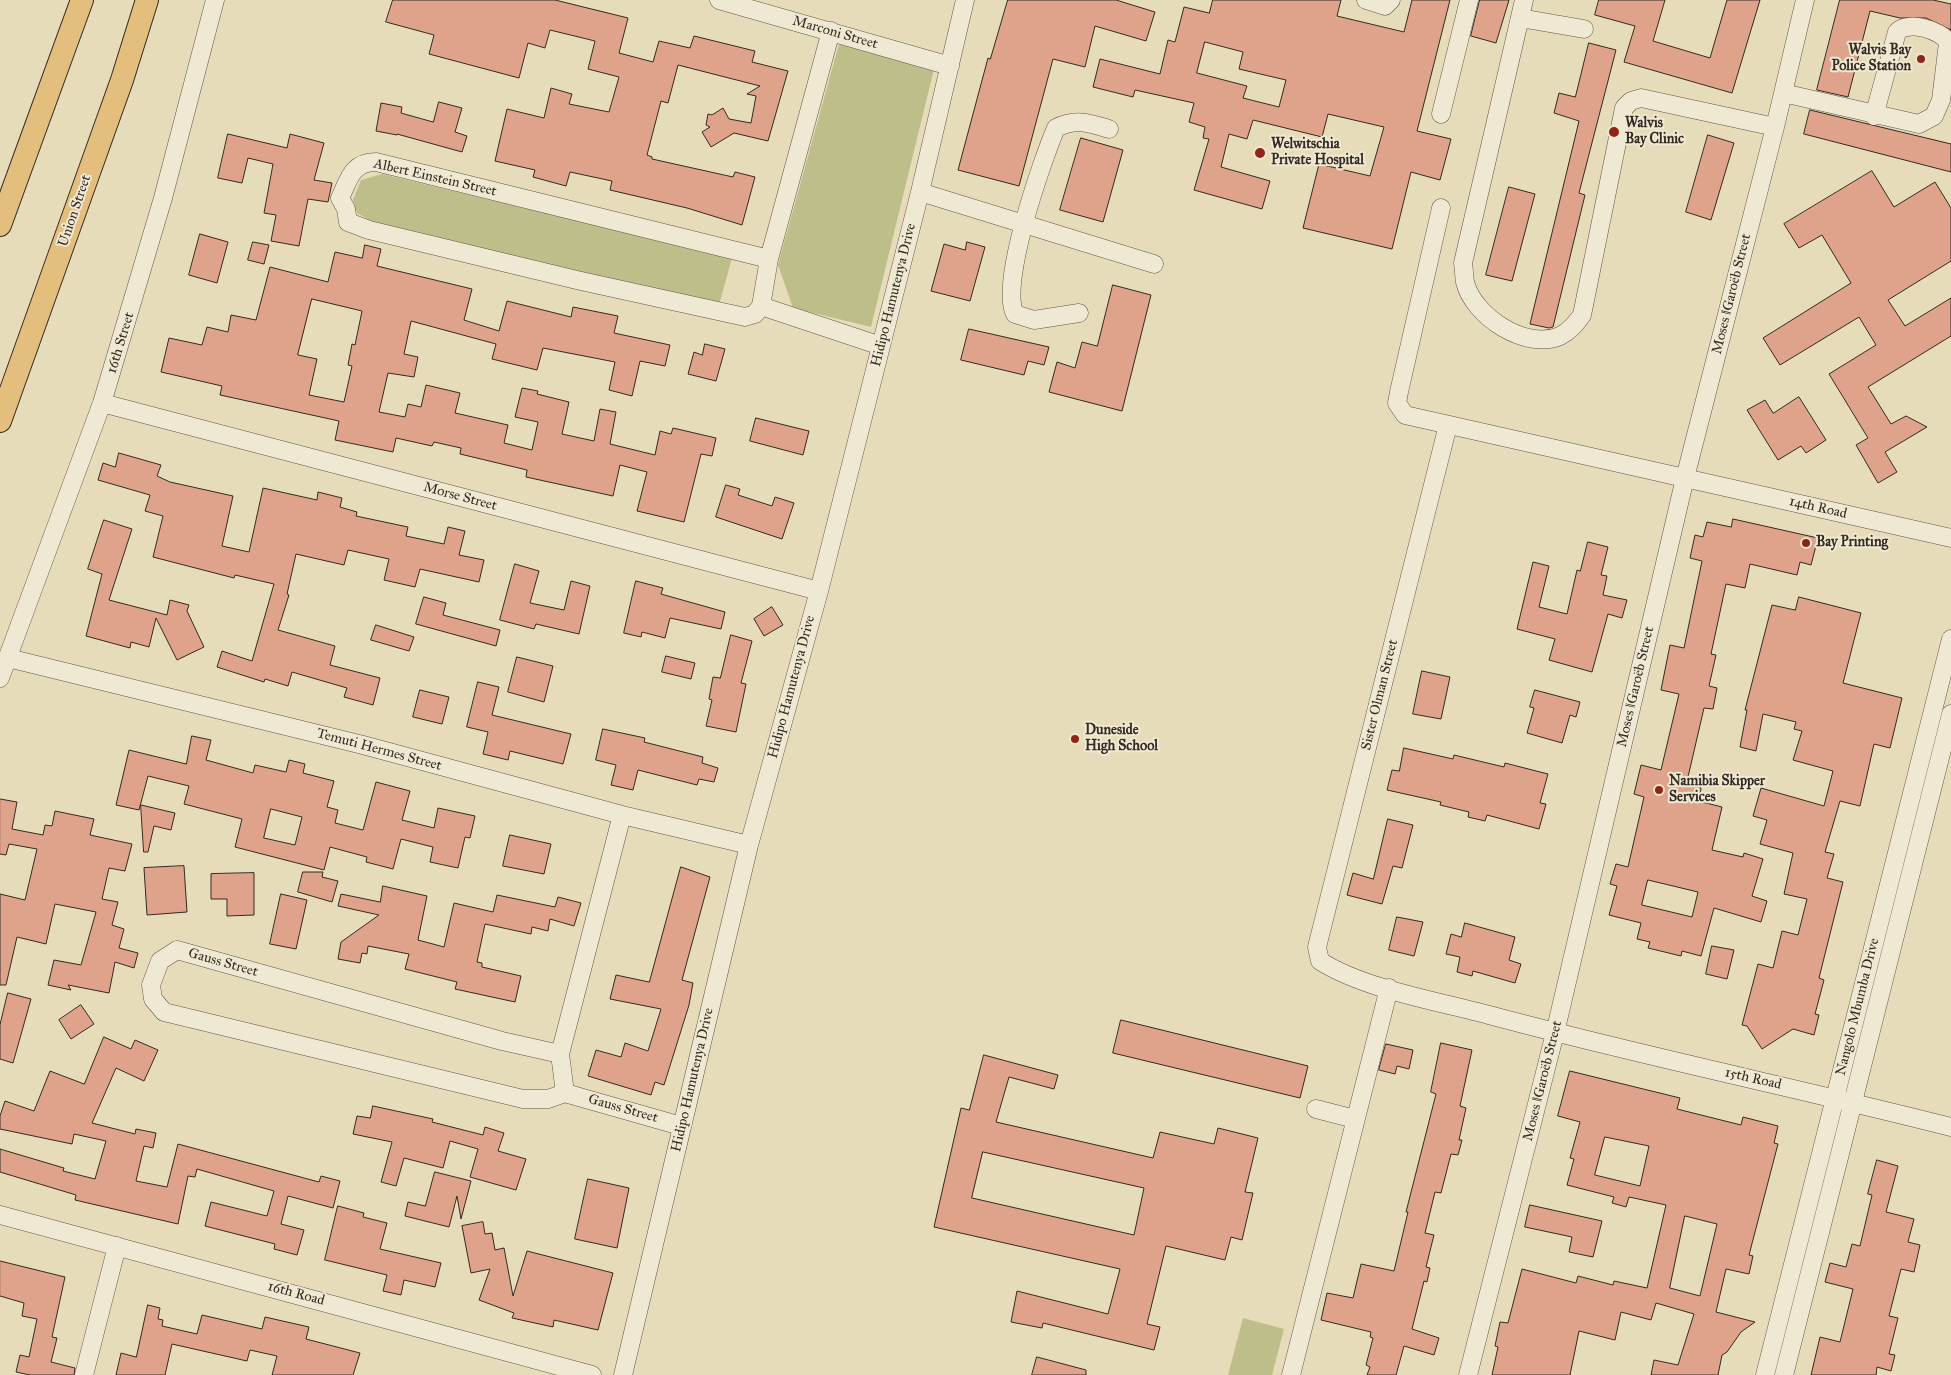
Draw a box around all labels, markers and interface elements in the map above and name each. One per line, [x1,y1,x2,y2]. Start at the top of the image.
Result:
street label: Marconi Street [790,13,880,53]
place label: Walvis Bay Police Station [1831,43,1911,75]
marker: Walvis Bay Police Station [1915,53,1927,65]
place label: Walvis Bay Clinic [1625,116,1684,148]
marker: Walvis Bay Clinic [1607,125,1621,139]
place label: Welwitschia Private Hospital [1271,137,1364,170]
marker: Welwitschia Private Hospital [1253,146,1267,160]
street label: Albert Einstein Street [372,156,498,200]
street label: Union Street [55,173,95,249]
street label: Hidipo Hamutenya Drive [868,222,920,368]
street label: Moses ǁGaroëb Street [1709,232,1755,356]
street label: 16th Street [104,310,138,376]
street label: Morse Street [421,479,499,515]
street label: 14th Road [1787,493,1849,523]
place label: Bay Printing [1816,535,1888,551]
marker: Bay Printing [1800,537,1812,549]
street label: Hidipo Hamutenya Drive [765,614,819,760]
street label: Moses ǁGaroëb Street [1614,625,1658,749]
street label: Sister Olman Street [1358,638,1402,752]
place label: Duneside High School [1085,723,1158,756]
street label: Temuti Hermes Street [315,725,443,775]
marker: Duneside High School [1069,733,1081,745]
place label: Namibia Skipper Services [1669,774,1765,806]
marker: Namibia Skipper Services [1653,784,1665,796]
street label: Nangolo Mbumba Drive [1833,937,1883,1077]
street label: Gauss Street [186,945,260,981]
street label: Hidipo Hamutenya Drive [668,1006,718,1154]
street label: Moses ǁGaroëb Street [1520,1019,1566,1143]
street label: 15th Road [1723,1064,1783,1094]
street label: Gauss Street [586,1091,660,1127]
street label: 16th Road [266,1278,326,1310]

